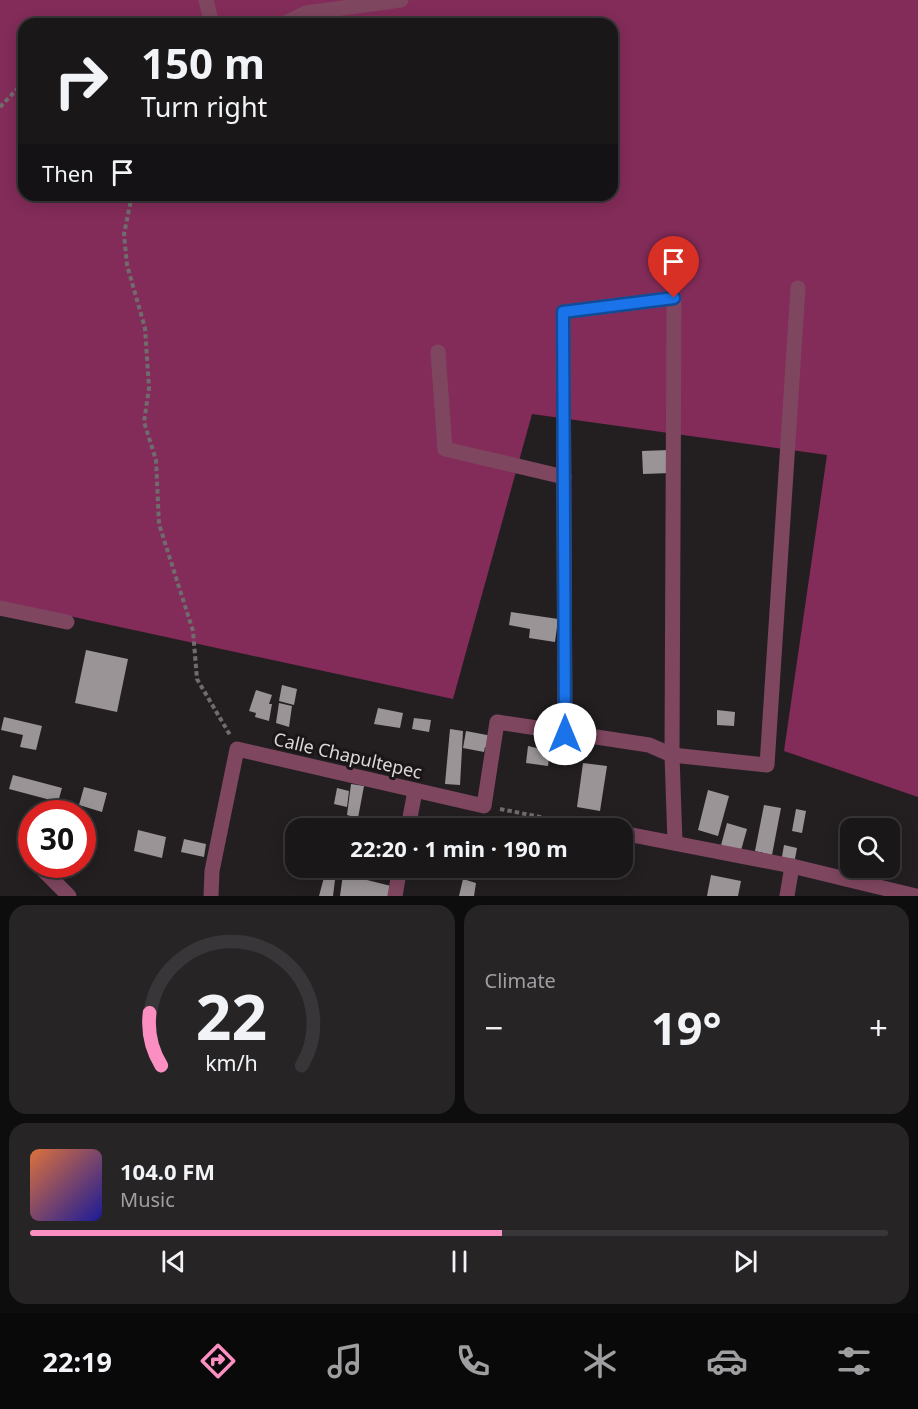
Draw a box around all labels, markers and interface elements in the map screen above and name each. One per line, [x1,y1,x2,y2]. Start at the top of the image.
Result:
text: 150 m [141,34,265,91]
icon: right [42,42,120,120]
text: Turn right [141,88,267,125]
icon: arrive [106,156,139,189]
text: Then [42,158,94,188]
pin [648,236,699,298]
icon: arrive [657,245,690,278]
position arrow [533,702,597,766]
street label: Calle Chapultepec [271,726,425,784]
speed limit sign: 30 [18,800,96,878]
map controls [840,818,900,878]
button: search [840,818,900,878]
text: 22:20 · 1 min · 190 m [350,833,568,863]
text: Climate [485,967,556,994]
text: 22 [196,973,267,1058]
text: 19° [651,997,722,1058]
text: − [485,1005,503,1050]
text: + [869,1005,888,1050]
text: km/h [205,1049,258,1078]
text: 104.0 FM [120,1156,215,1186]
text: Music [120,1186,175,1213]
icon: previous [157,1245,190,1278]
icon: pause [443,1245,476,1278]
icon: next [729,1245,762,1278]
icon: directions [197,1340,239,1382]
icon: music [324,1340,366,1382]
icon: phone [452,1340,494,1382]
icon: climate [579,1340,621,1382]
icon: car [706,1340,748,1382]
icon: filters [833,1340,875,1382]
text: 22:19 [43,1343,112,1380]

